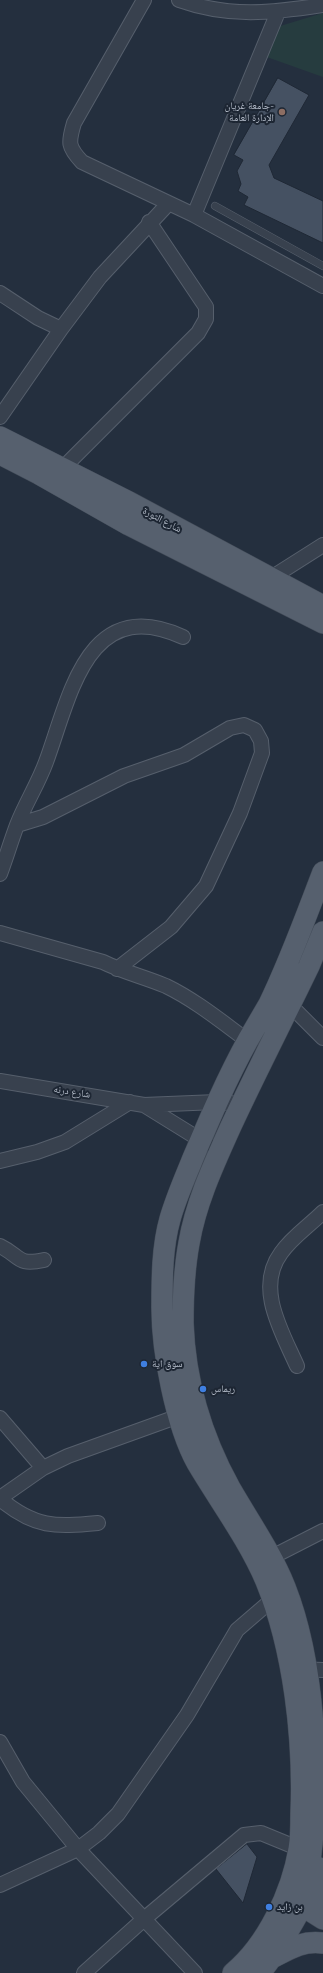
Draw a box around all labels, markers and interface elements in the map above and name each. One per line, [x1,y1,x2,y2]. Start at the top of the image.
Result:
place label: جامعة غريان- الإدارة العامة [225,100,274,124]
marker: جامعة غريان- الإدارة العامة [277,107,287,117]
street label: شارع الثورة [140,505,184,535]
street label: شارع درنه [53,1083,91,1101]
place label: سوق اية [152,1358,183,1370]
marker: سوق اية [139,1359,149,1369]
place label: ريماس [211,1383,235,1395]
marker: ريماس [198,1384,208,1394]
place label: بن زايد [277,1901,303,1913]
marker: بن زايد [264,1902,274,1912]

